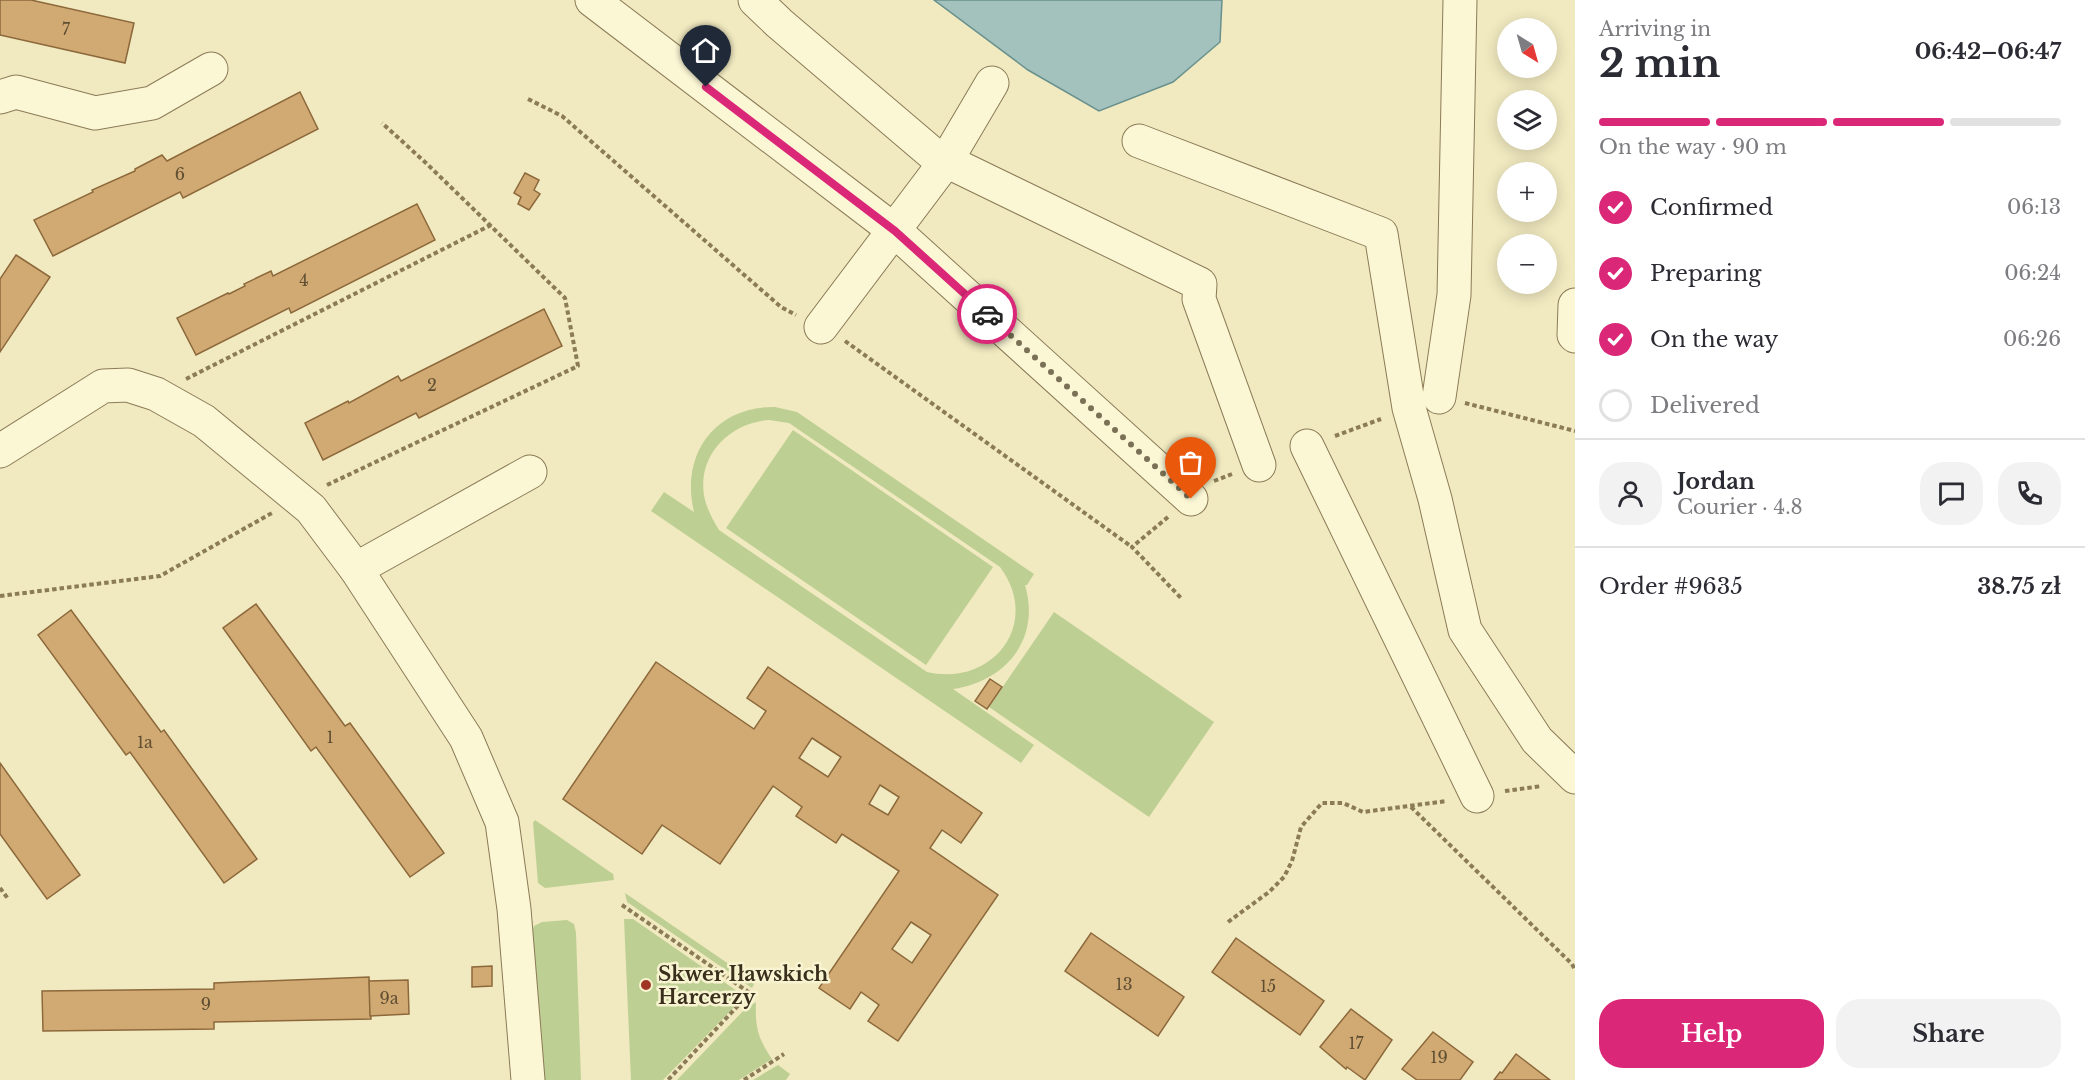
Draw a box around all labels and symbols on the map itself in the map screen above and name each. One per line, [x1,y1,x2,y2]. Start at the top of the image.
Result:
north arrow [1497,18,1557,78]
house number: 7 [62,19,71,39]
pin [680,25,731,87]
house number: 6 [175,164,185,184]
house number: 4 [299,270,309,290]
courier [957,284,1017,344]
house number: 2 [427,375,437,395]
pin [1165,437,1216,499]
house number: 1 [326,727,334,747]
house number: 1a [137,732,153,752]
place label: Skwer Iławskich Harcerzy [658,962,829,1009]
house number: 13 [1116,974,1133,994]
house number: 15 [1260,976,1276,996]
marker: Skwer Iławskich Harcerzy [639,978,653,992]
house number: 9a [379,988,399,1008]
house number: 9 [201,994,211,1014]
house number: 17 [1348,1033,1365,1053]
house number: 19 [1430,1047,1448,1067]

